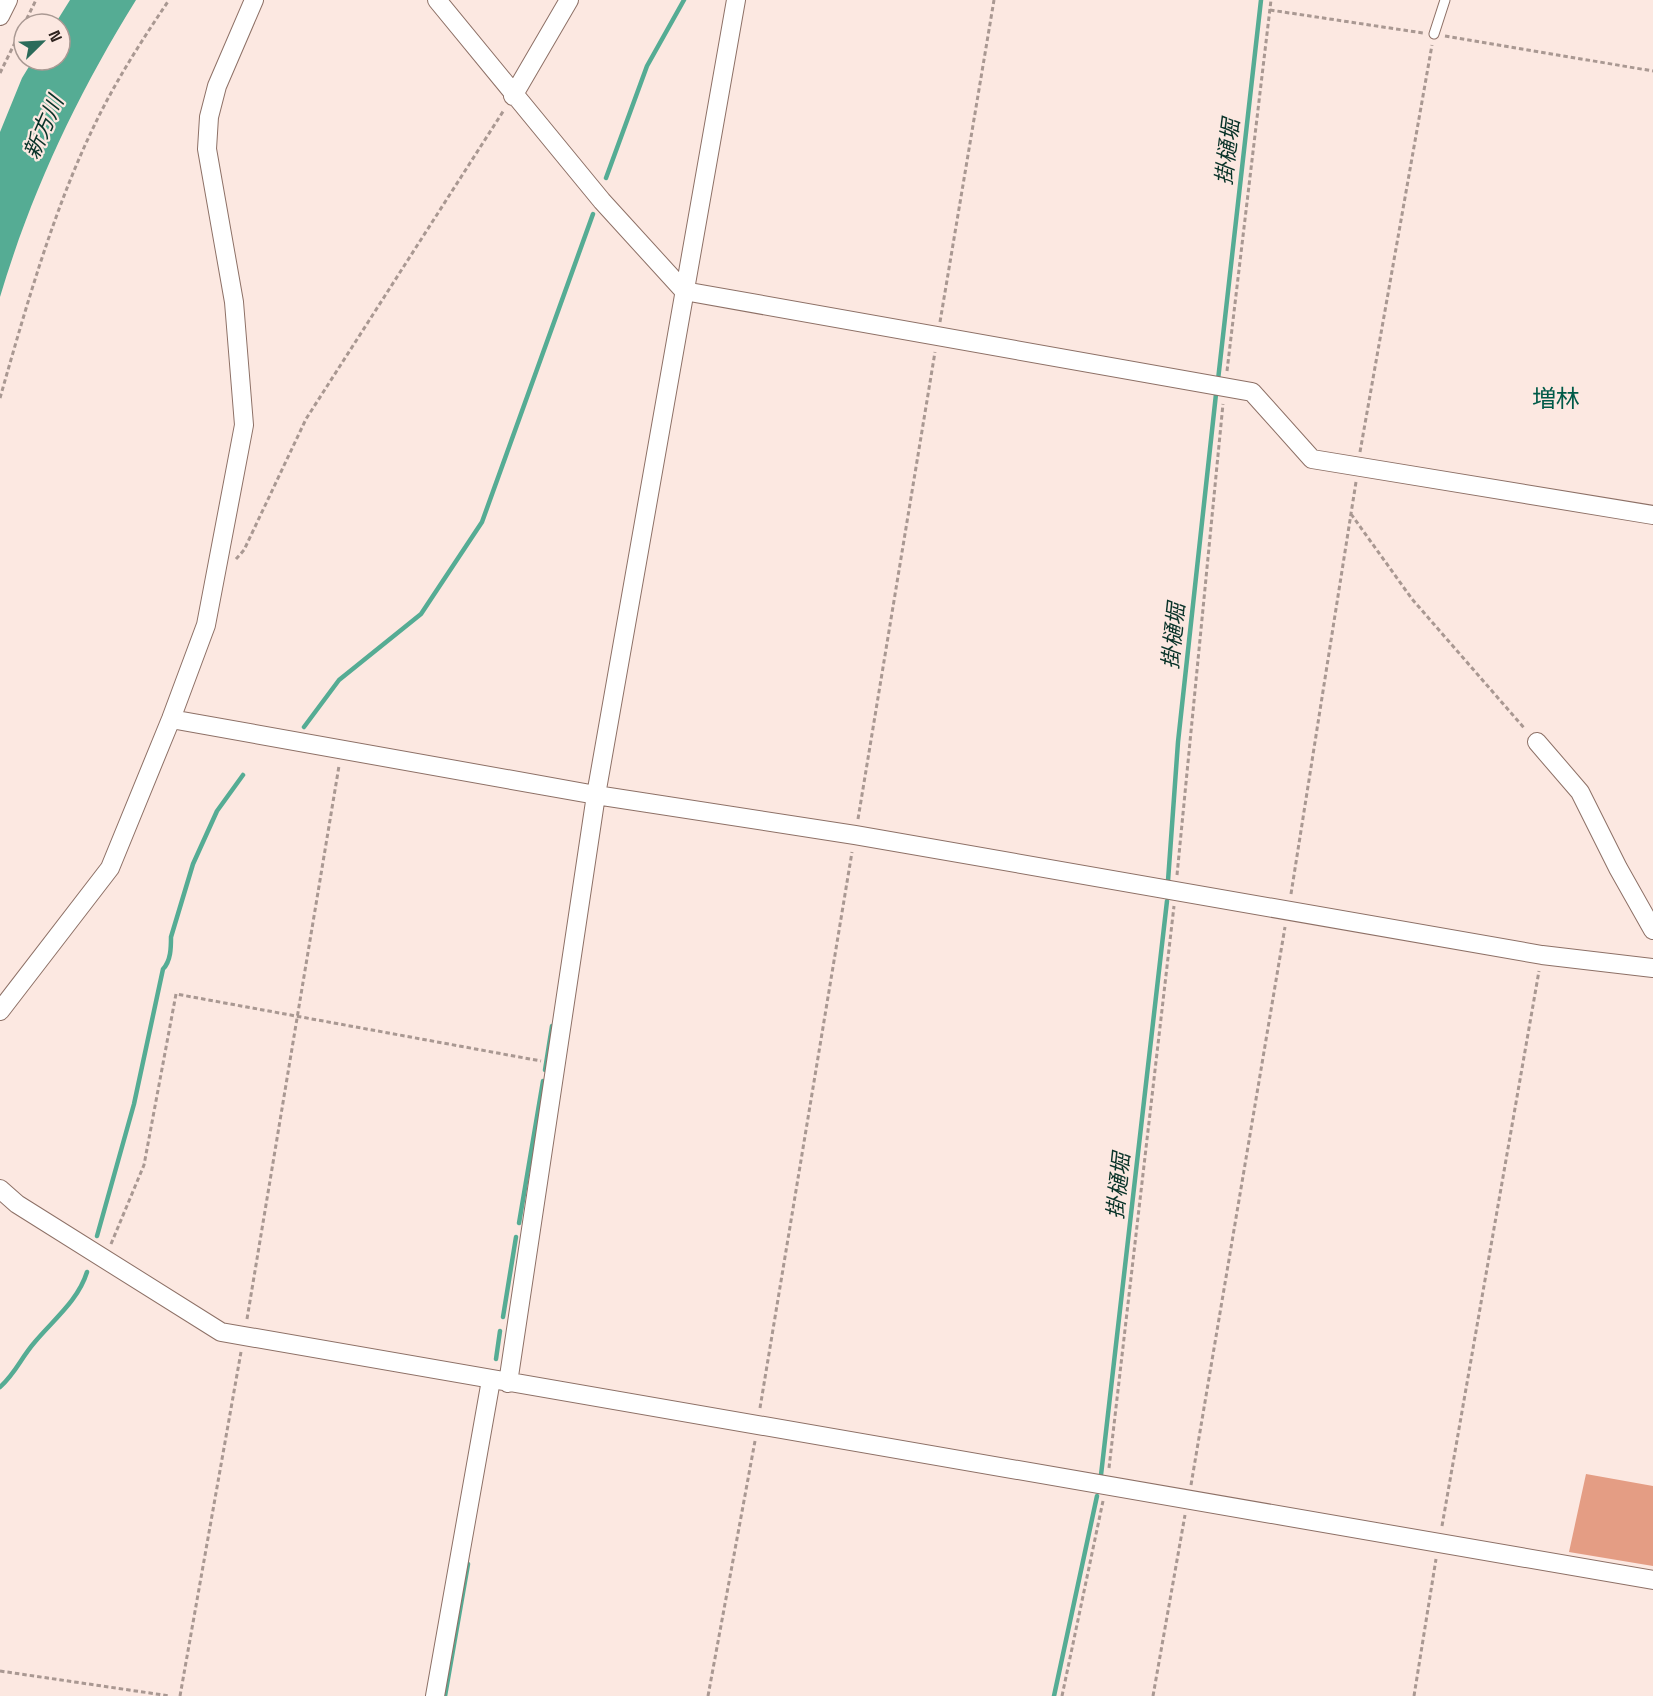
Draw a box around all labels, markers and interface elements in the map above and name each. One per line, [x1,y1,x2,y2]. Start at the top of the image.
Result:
north arrow [12,12,72,72]
text: N [43,27,67,45]
water label: 新方川 [17,89,70,163]
water label: 掛樋堀 [1209,115,1245,186]
district label: 増林 [1532,383,1580,414]
water label: 掛樋堀 [1156,599,1191,670]
water label: 掛樋堀 [1101,1149,1136,1220]

